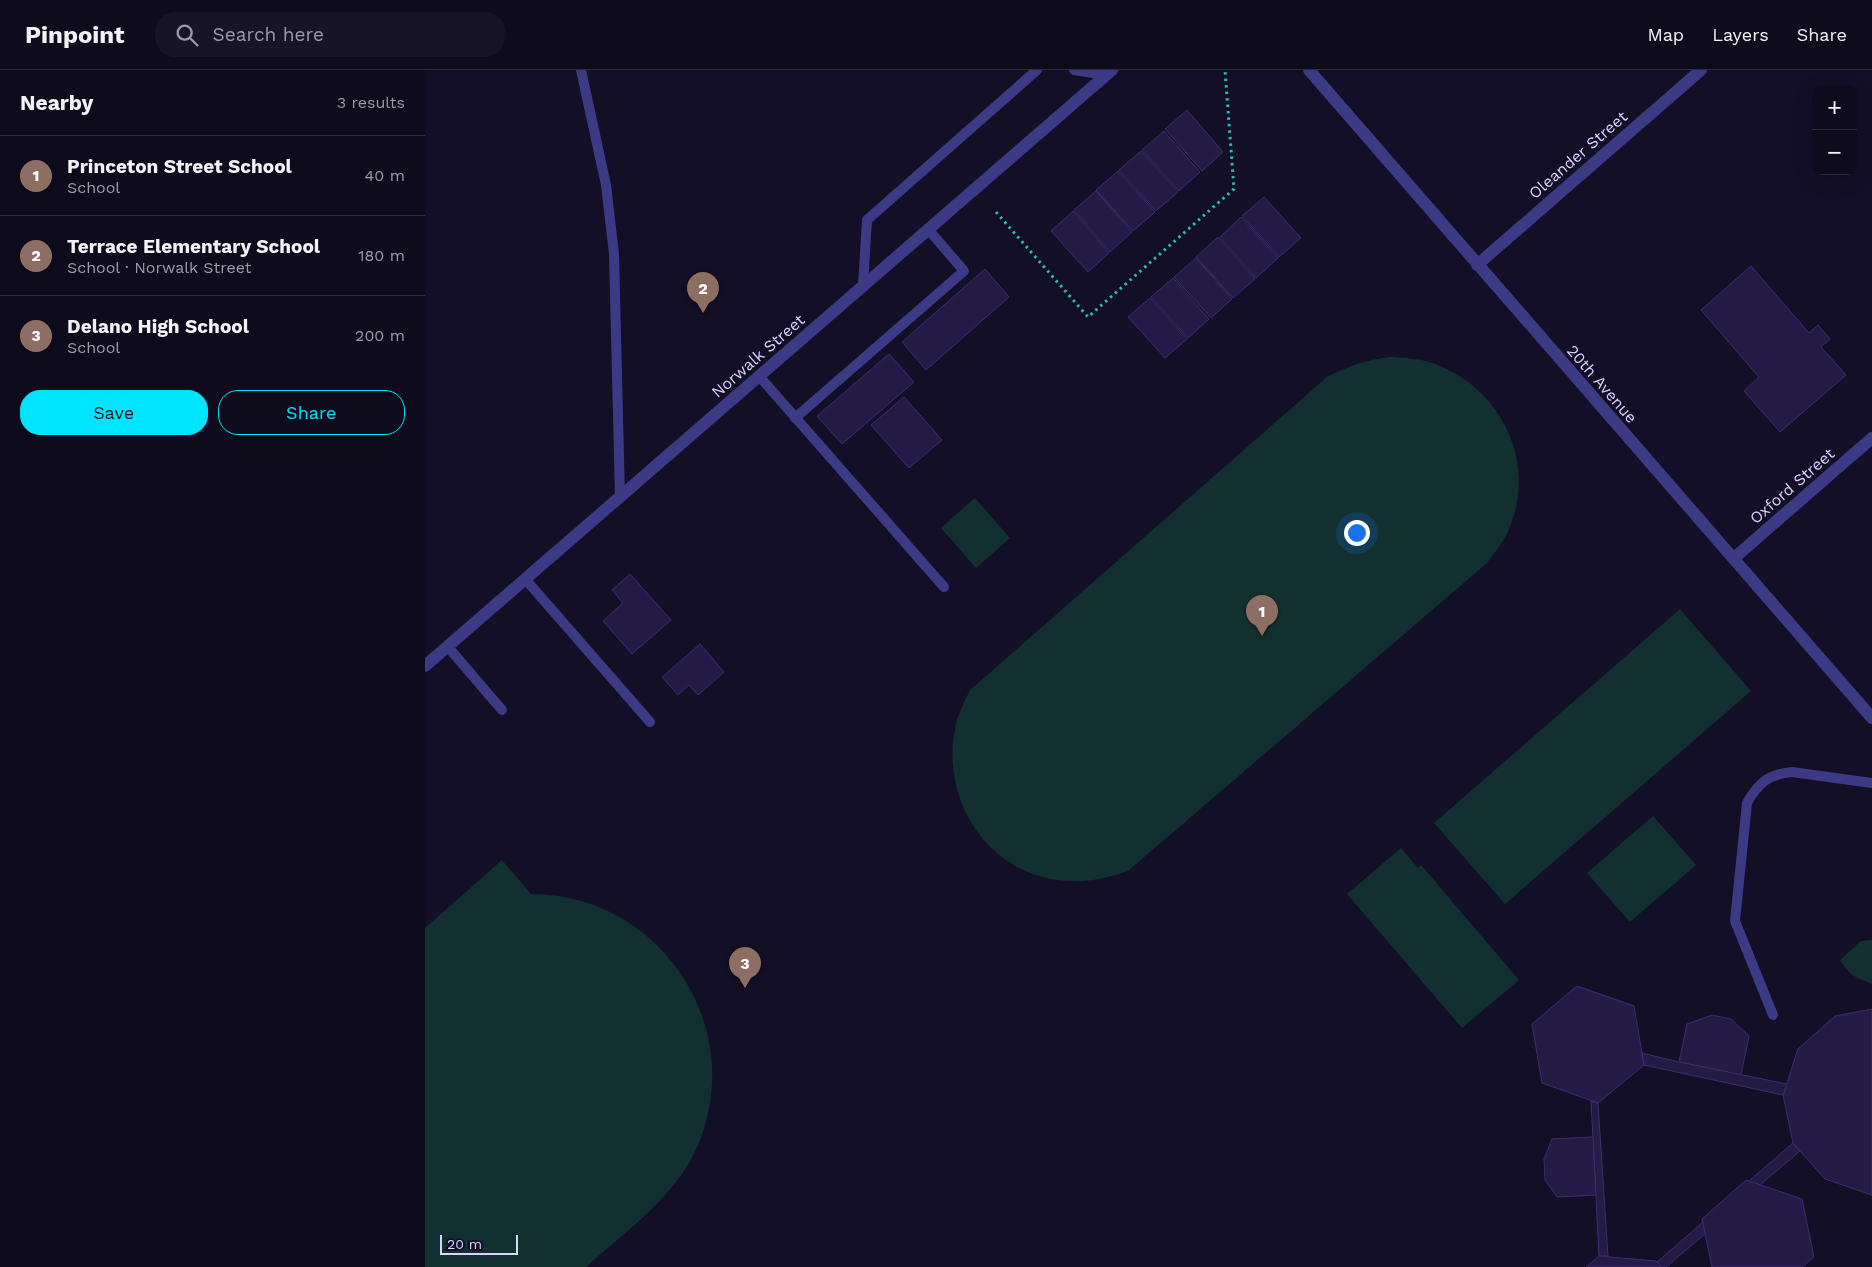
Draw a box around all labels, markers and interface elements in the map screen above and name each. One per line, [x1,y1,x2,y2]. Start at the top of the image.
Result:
search box [155,12,505,57]
text: Pinpoint [25,21,125,49]
icon: search [173,21,201,49]
text: Search here [213,23,324,46]
text: Map [1647,24,1684,45]
text: Layers [1712,24,1769,45]
text: Share [1797,24,1847,45]
map controls [1812,85,1857,175]
button: + [1812,85,1857,130]
text: Nearby [20,90,93,115]
text: 3 results [337,93,405,112]
street label: Oleander Street [1525,107,1631,203]
button: − [1812,130,1857,175]
text: Princeton Street School [67,155,292,178]
text: 1 [33,166,39,185]
text: 40 m [365,166,405,185]
text: School [67,178,120,197]
text: Terrace Elementary School [67,235,320,258]
text: 2 [31,246,41,265]
text: 180 m [358,246,405,265]
text: School · Norwalk Street [67,258,251,277]
pin: 2 [687,272,719,313]
street label: Norwalk Street [708,310,809,402]
text: Delano High School [67,315,249,338]
text: 3 [31,326,41,345]
text: 200 m [355,326,405,345]
text: School [67,338,120,357]
street label: 20th Avenue [1563,341,1641,427]
button: Save [20,390,208,435]
button: Share [218,390,405,435]
street label: Oxford Street [1746,444,1838,528]
your location [1344,520,1370,546]
pin: 1 [1246,595,1278,636]
pin: 3 [729,947,761,988]
scale bar [440,1232,517,1255]
text: 20 m [447,1236,482,1252]

